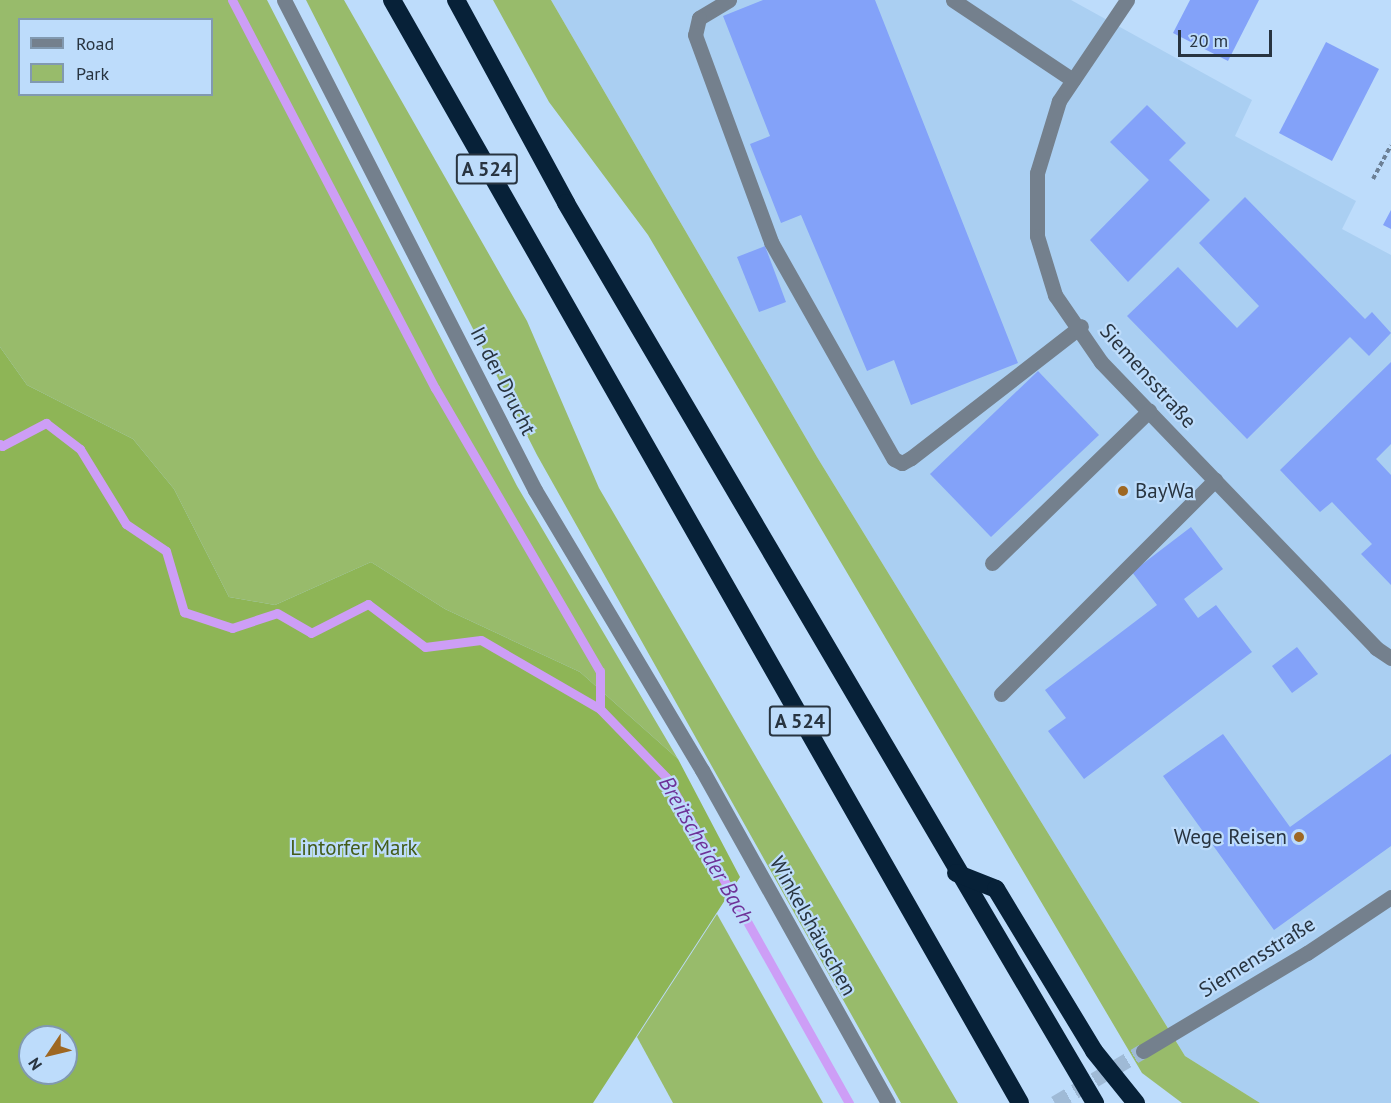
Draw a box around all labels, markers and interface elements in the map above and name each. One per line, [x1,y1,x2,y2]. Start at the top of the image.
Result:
legend [18,18,213,96]
scale bar [1181,18,1276,56]
text: 20 m [1189,29,1228,52]
text: Road [76,32,114,55]
text: Park [76,62,109,85]
road number: A 524 [454,152,520,186]
street label: Siemensstraße [1094,318,1202,434]
street label: In der Drucht [465,323,541,439]
place label: BayWa [1135,478,1194,504]
marker: BayWa [1116,484,1130,498]
road number: A 524 [767,704,833,738]
water label: Breitscheider Bach [653,772,759,928]
place label: Wege Reisen [1174,824,1287,850]
marker: Wege Reisen [1292,830,1306,844]
park label: Lintorfer Mark [290,835,418,861]
street label: Winkelshäuschen [764,852,862,1000]
street label: Siemensstraße [1194,911,1320,1003]
north arrow [18,1025,78,1085]
text: N [24,1054,46,1074]

